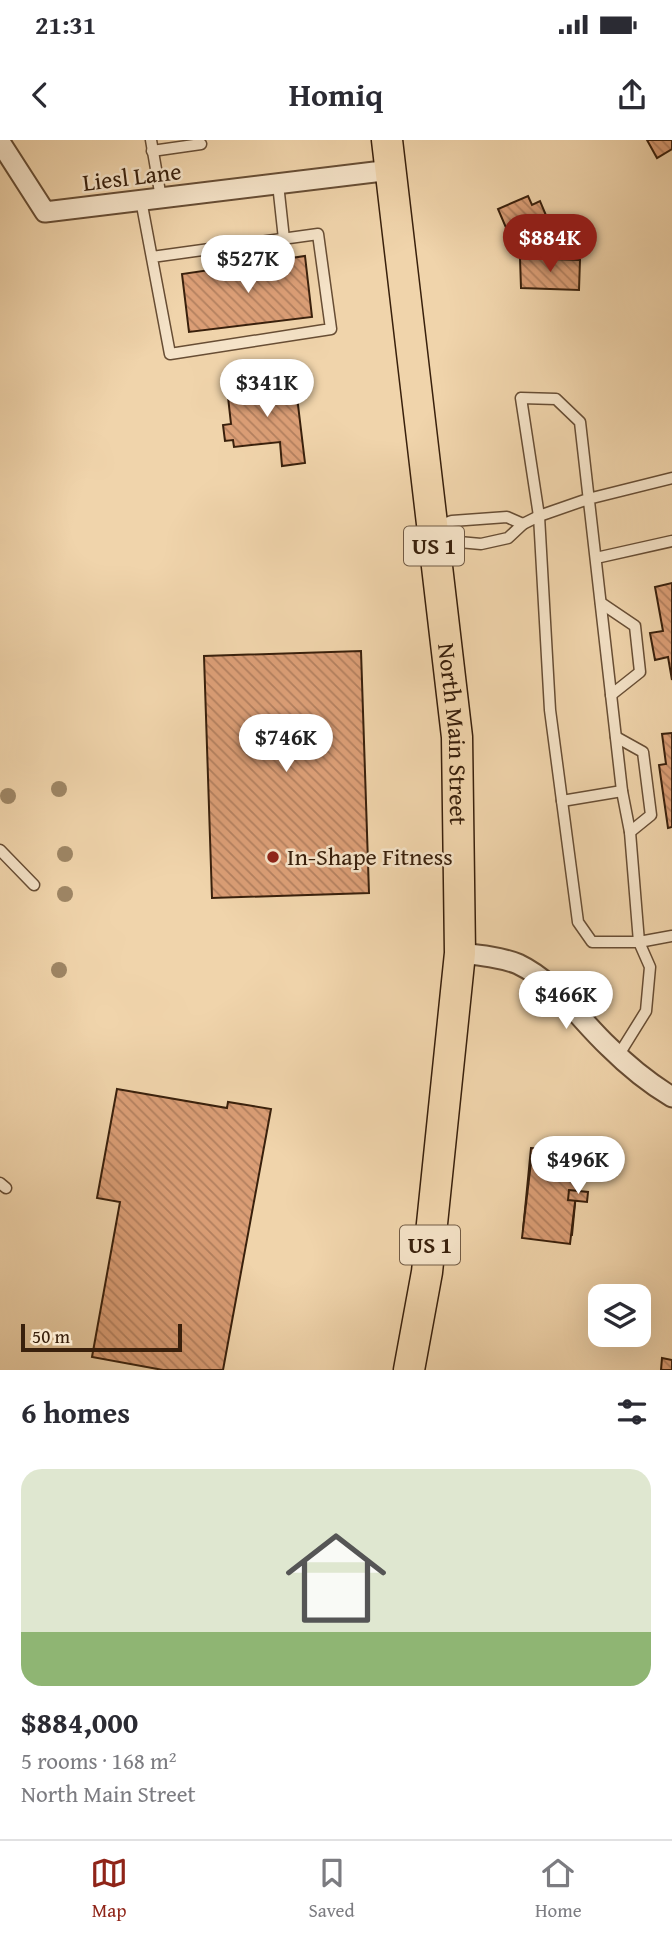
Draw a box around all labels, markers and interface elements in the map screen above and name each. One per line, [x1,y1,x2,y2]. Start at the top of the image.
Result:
text: 21:31 [35,5,96,44]
text: Homiq [289,71,383,118]
icon: back [21,76,59,114]
icon: share [613,76,651,114]
street label: Liesl Lane [81,153,183,200]
pin: $884K [501,214,599,274]
text: $884K [519,220,581,253]
pin: $527K [199,236,297,295]
text: $527K [217,241,279,274]
pin: $341K [218,359,316,419]
text: $341K [236,365,298,398]
road number: US 1 [404,526,464,566]
street label: North Main Street [429,641,476,826]
pin: $746K [237,714,335,774]
text: $746K [255,720,317,753]
place label: In-Shape Fitness [287,839,453,874]
marker: In-Shape Fitness [265,849,281,865]
pin: $466K [517,972,615,1031]
text: $466K [535,977,597,1010]
pin: $496K [529,1136,627,1196]
text: $496K [547,1142,609,1175]
road number: US 1 [400,1226,460,1264]
map controls [588,1284,651,1347]
button: layers [588,1284,651,1347]
scale bar [21,1321,182,1353]
text: 50 m [32,1322,70,1350]
text: 6 homes [21,1390,130,1434]
icon: filters [613,1393,651,1431]
icon: home [273,1515,399,1641]
text: $884,000 [21,1700,138,1744]
text: 5 rooms · 168 m² [21,1744,176,1777]
text: North Main Street [21,1777,196,1810]
tab: Map [90,1854,128,1924]
tab: Saved [309,1854,355,1924]
tab: Home [535,1854,582,1924]

